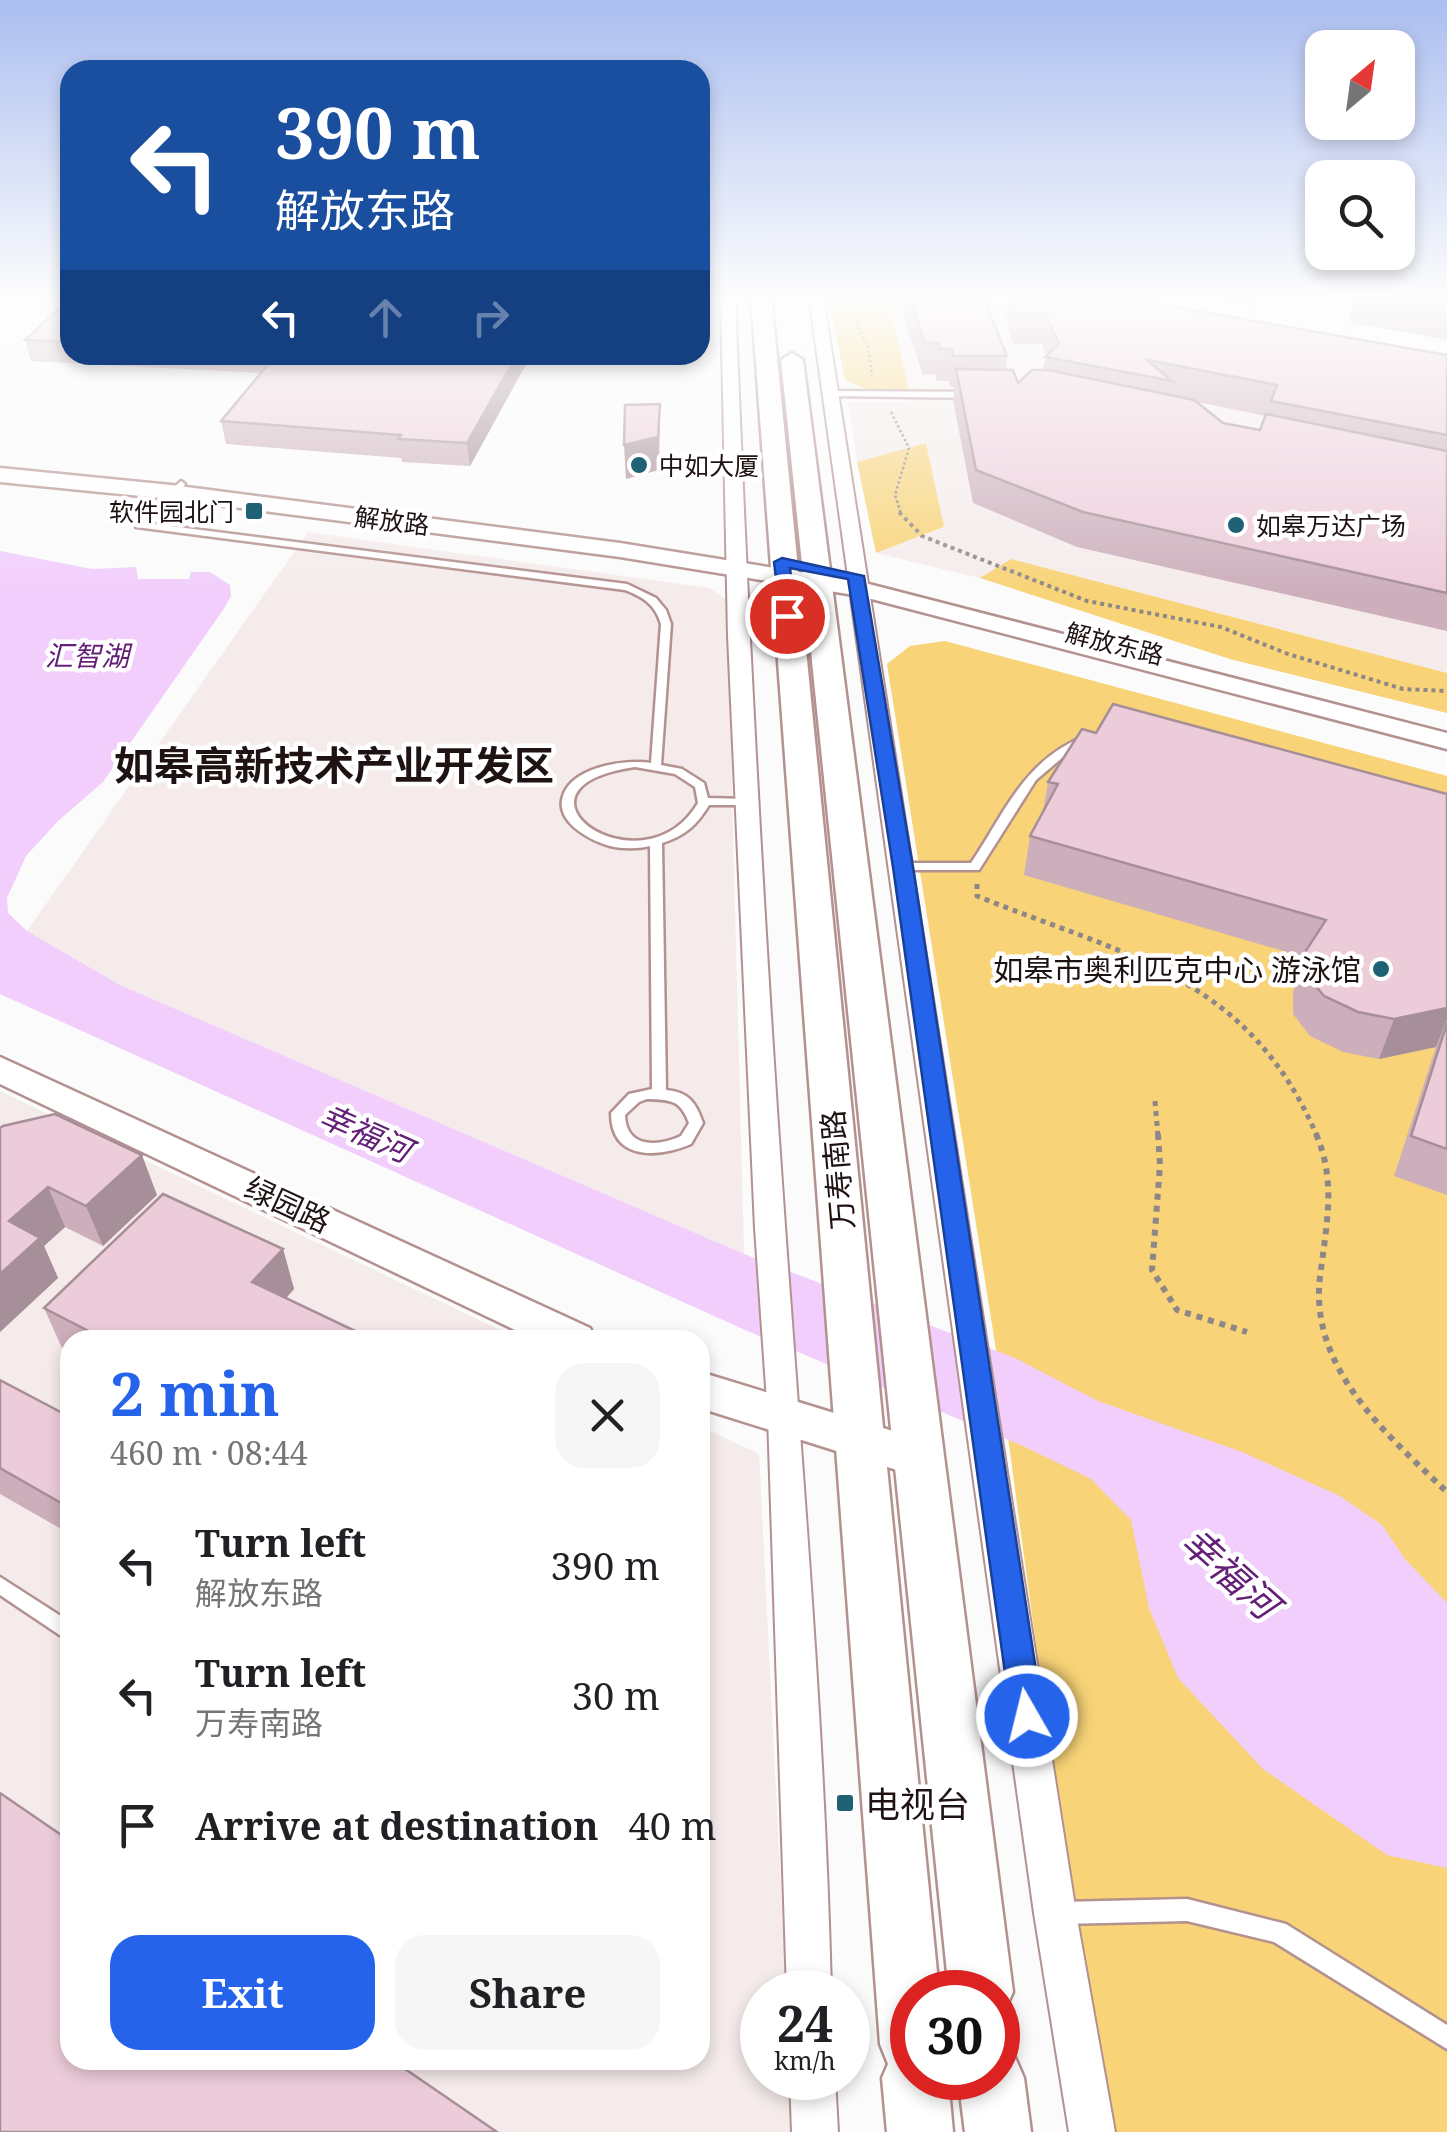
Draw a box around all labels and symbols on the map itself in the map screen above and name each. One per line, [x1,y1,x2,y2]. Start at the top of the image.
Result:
north arrow [1305,30,1415,140]
place label: 中如大厦 [659,448,759,482]
marker: 中如大厦 [628,454,650,476]
place label: 软件园北门 [109,494,234,528]
street label: 解放路 [353,499,431,541]
marker: 软件园北门 [243,500,265,522]
place label: 如皋万达广场 [1256,508,1406,542]
marker: 如皋万达广场 [1225,514,1247,536]
pin [745,574,830,659]
street label: 解放东路 [1062,614,1168,672]
water label: 汇智湖 [45,636,133,674]
district label: 如皋高新技术产业开发区 [114,737,554,792]
place label: 如皋市奥利匹克中心 游泳馆 [993,949,1361,990]
marker: 如皋市奥利匹克中心 游泳馆 [1370,958,1392,980]
water label: 幸福河 [313,1093,424,1174]
street label: 万寿南路 [811,1108,863,1232]
street label: 绿园路 [239,1166,337,1242]
water label: 幸福河 [1171,1515,1296,1634]
position arrow [975,1664,1079,1768]
place label: 电视台 [865,1780,970,1827]
marker: 电视台 [834,1792,856,1814]
speed limit sign: 30 [890,1970,1020,2100]

